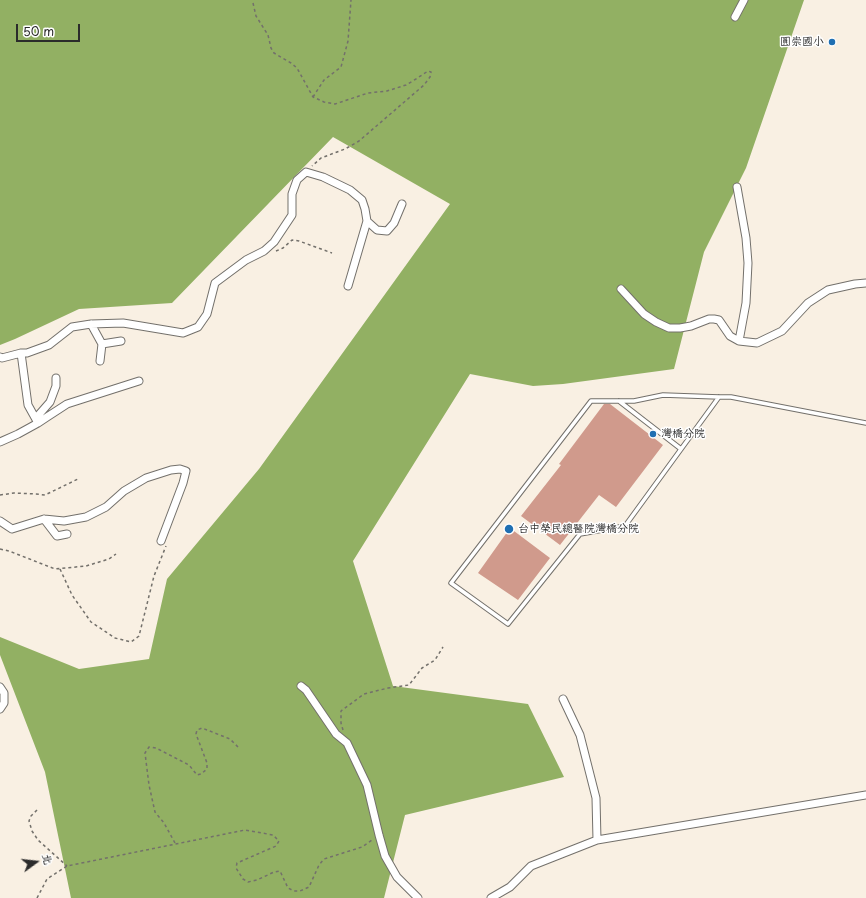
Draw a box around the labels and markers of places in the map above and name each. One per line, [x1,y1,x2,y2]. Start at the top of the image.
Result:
place label: 圓崇國小 [780,35,824,49]
marker: 圓崇國小 [827,37,837,47]
place label: 灣橋分院 [661,427,705,441]
marker: 灣橋分院 [648,429,658,439]
place label: 台中榮民總醫院灣橋分院 [518,522,639,536]
marker: 台中榮民總醫院灣橋分院 [503,523,515,535]

